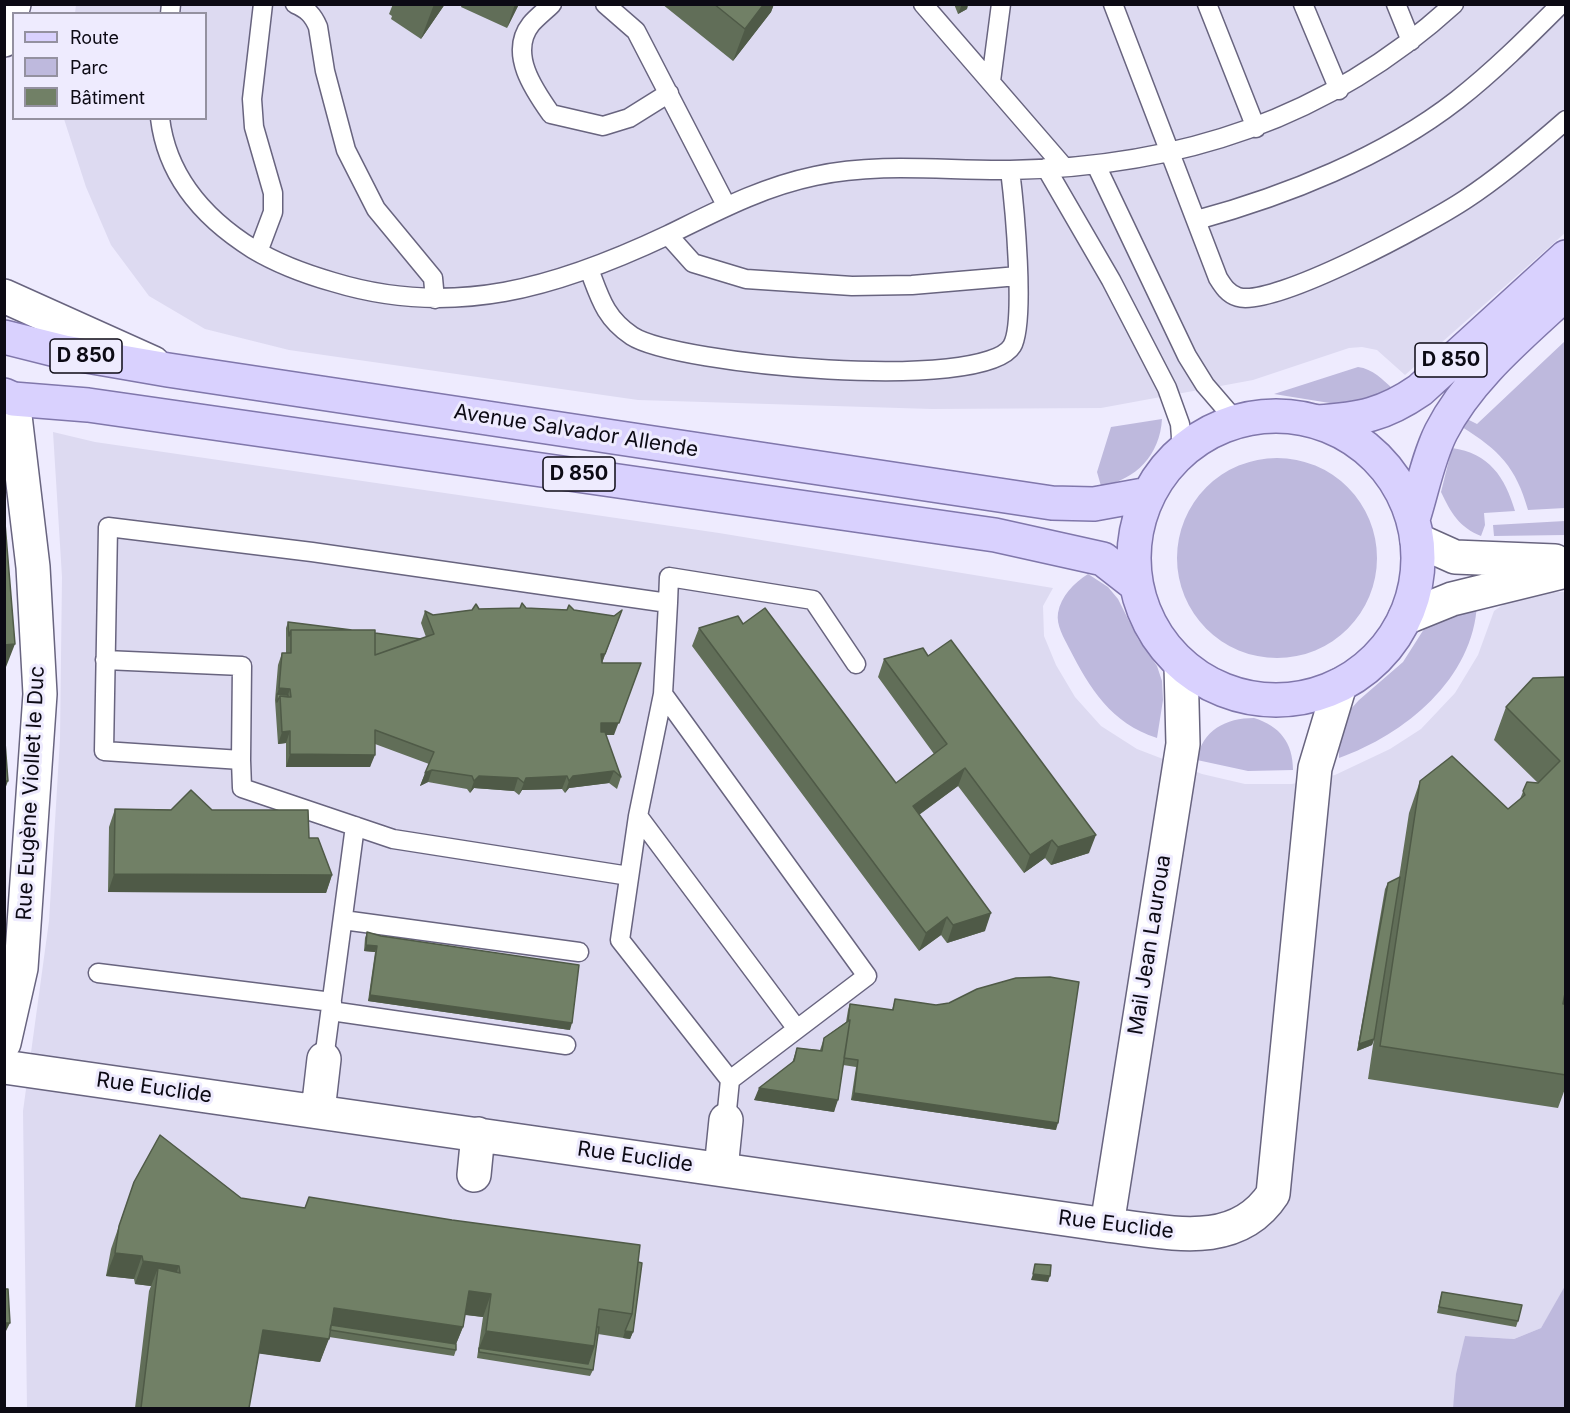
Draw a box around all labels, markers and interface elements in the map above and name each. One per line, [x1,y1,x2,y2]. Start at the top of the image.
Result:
legend [12,12,207,120]
text: Route [70,27,119,48]
text: Parc [70,57,108,78]
text: Bâtiment [70,87,145,108]
road number: D 850 [50,339,122,373]
road number: D 850 [1415,343,1487,377]
street label: Avenue Salvador Allende [452,399,700,463]
road number: D 850 [543,457,615,491]
street label: Rue Eugène Viollet le Duc [12,665,50,921]
street label: Mail Jean Lauroua [1123,853,1177,1037]
street label: Rue Euclide [95,1067,213,1109]
street label: Rue Euclide [576,1136,694,1178]
street label: Rue Euclide [1057,1205,1175,1245]

